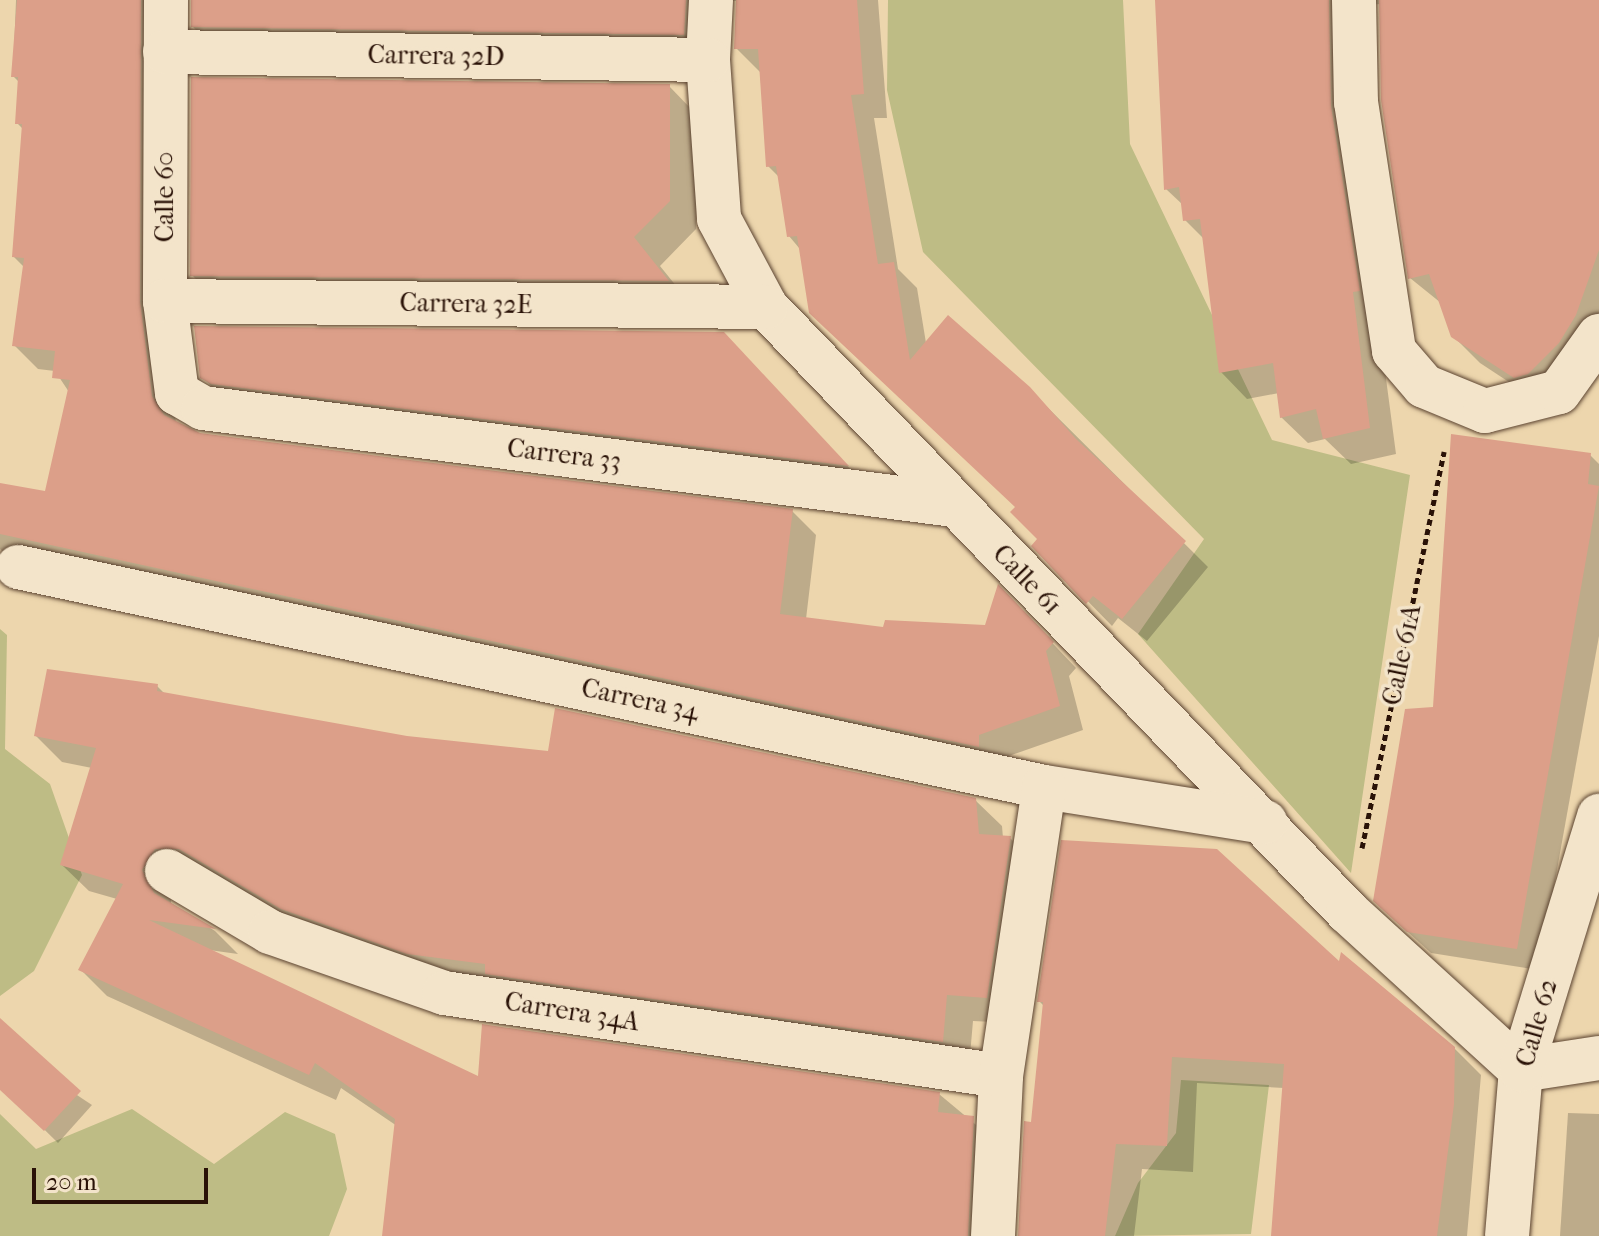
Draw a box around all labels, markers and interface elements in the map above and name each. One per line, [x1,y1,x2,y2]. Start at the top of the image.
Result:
street label: Carrera 32D [367,39,505,73]
street label: Calle 60 [149,152,181,242]
street label: Carrera 32E [399,287,533,321]
street label: Carrera 33 [505,433,623,477]
street label: Calle 61 [986,538,1068,622]
street label: Calle 61A [1376,602,1428,708]
street label: Carrera 34 [579,672,701,728]
street label: Calle 62 [1510,976,1564,1070]
street label: Carrera 34A [502,986,642,1038]
scale bar [36,1152,212,1202]
text: 20 m [46,1168,97,1196]

